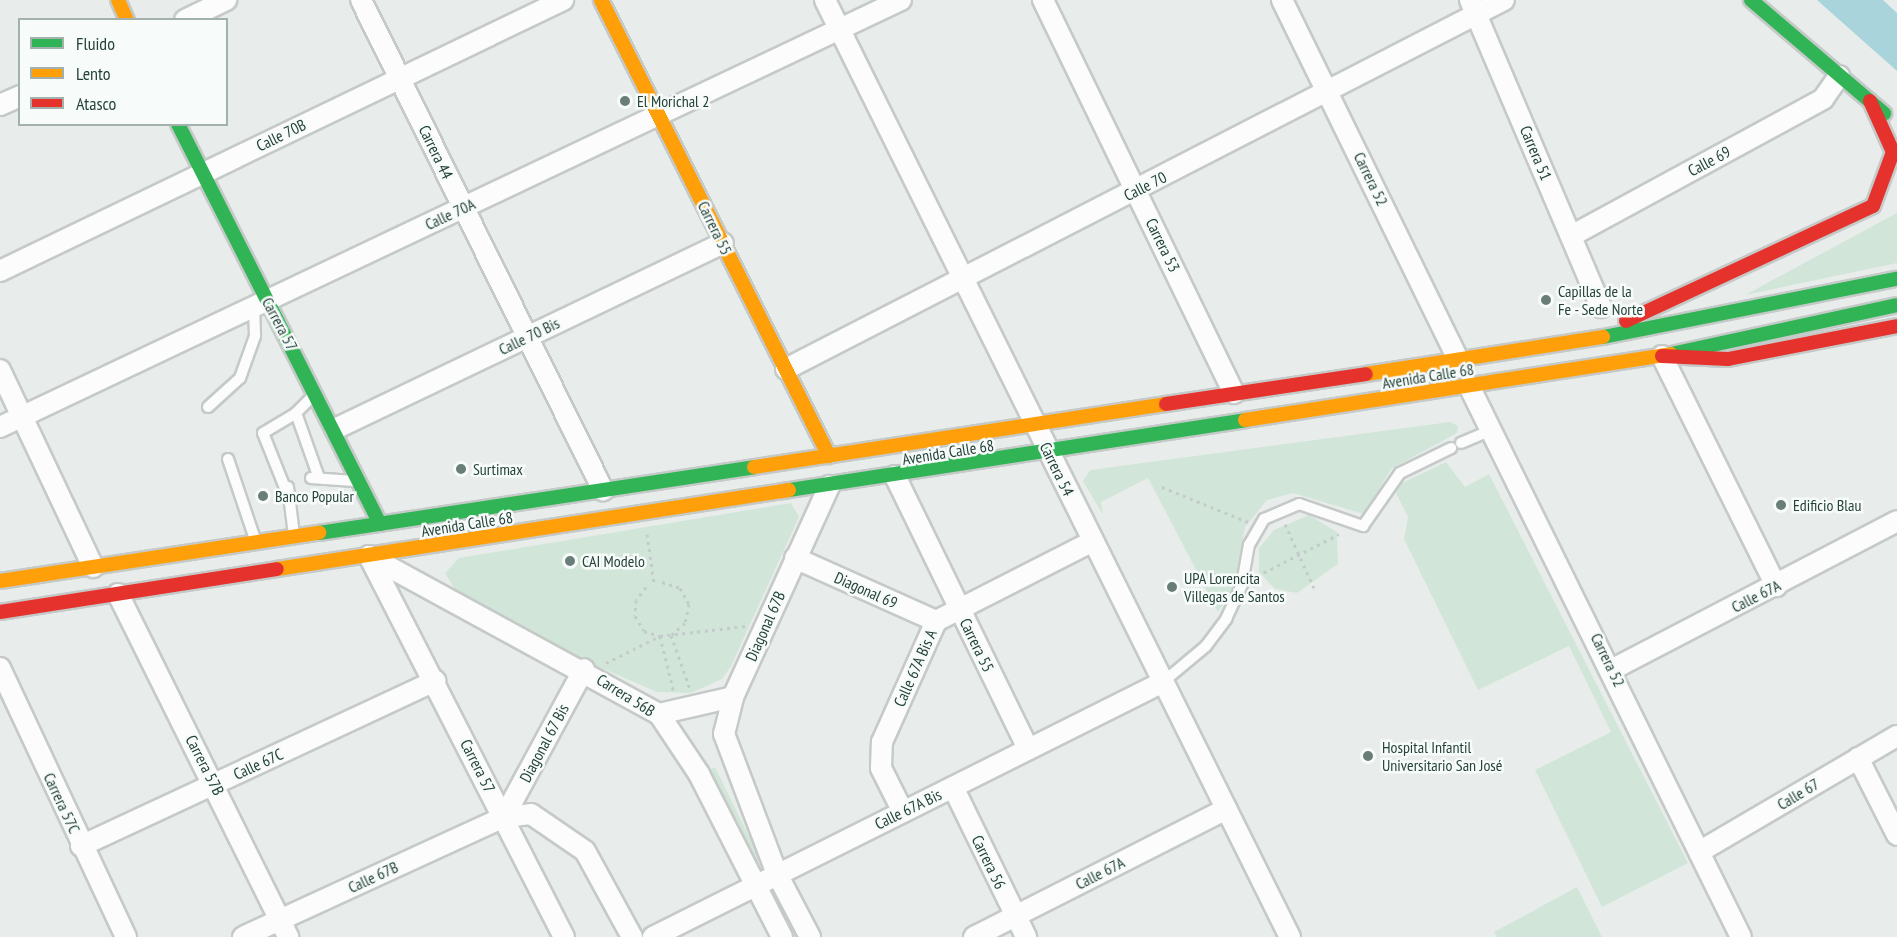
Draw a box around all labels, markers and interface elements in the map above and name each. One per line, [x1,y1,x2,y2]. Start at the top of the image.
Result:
legend [18,18,228,126]
text: Fluido [76,32,115,55]
text: Lento [76,62,111,85]
place label: El Morichal 2 [637,91,709,111]
text: Atasco [76,92,116,115]
marker: El Morichal 2 [618,94,632,108]
street label: Calle 70B [253,115,309,155]
street label: Carrera 44 [415,122,457,182]
street label: Carrera 51 [1516,123,1556,183]
street label: Calle 69 [1684,142,1734,180]
street label: Carrera 52 [1350,149,1392,209]
street label: Calle 70 [1120,167,1170,205]
street label: Calle 70A [422,194,478,234]
street label: Carrera 55 [694,198,736,258]
street label: Carrera 53 [1142,215,1184,275]
place label: Capillas de la Fe - Sede Norte [1558,281,1644,319]
marker: Capillas de la Fe - Sede Norte [1539,293,1553,307]
street label: Carrera 57 [258,294,302,354]
street label: Calle 70 Bis [495,313,563,359]
street label: Avenida Calle 68 [1381,359,1475,393]
street label: Avenida Calle 68 [901,435,995,469]
street label: Carrera 54 [1036,439,1078,499]
place label: Surtimax [473,459,523,479]
marker: Surtimax [454,462,468,476]
place label: Banco Popular [275,486,354,506]
marker: Banco Popular [256,489,270,503]
place label: Edificio Blau [1793,495,1861,515]
marker: Edificio Blau [1774,498,1788,512]
street label: Avenida Calle 68 [420,507,514,541]
place label: CAI Modelo [582,551,645,571]
marker: CAI Modelo [563,554,577,568]
street label: Diagonal 69 [831,568,901,612]
place label: UPA Lorencita Villegas de Santos [1184,568,1285,606]
street label: Calle 67A [1728,575,1784,617]
marker: UPA Lorencita Villegas de Santos [1165,580,1179,594]
street label: Diagonal 67B [741,588,789,664]
street label: Carrera 55 [956,615,998,675]
street label: Calle 67A Bis A [889,626,941,710]
street label: Carrera 52 [1587,630,1629,690]
street label: Carrera 56B [593,670,659,720]
street label: Diagonal 67 Bis [515,700,573,786]
street label: Carrera 57B [182,732,228,798]
street label: Carrera 57 [456,736,500,796]
place label: Hospital Infantil Universitario San José [1382,737,1502,775]
street label: Calle 67C [230,744,286,784]
marker: Hospital Infantil Universitario San José [1359,747,1377,765]
street label: Carrera 57C [40,770,84,836]
street label: Calle 67 [1774,774,1822,814]
street label: Calle 67A Bis [871,784,945,834]
street label: Carrera 56 [968,832,1010,892]
street label: Calle 67A [1072,852,1128,894]
street label: Calle 67B [345,857,401,897]

